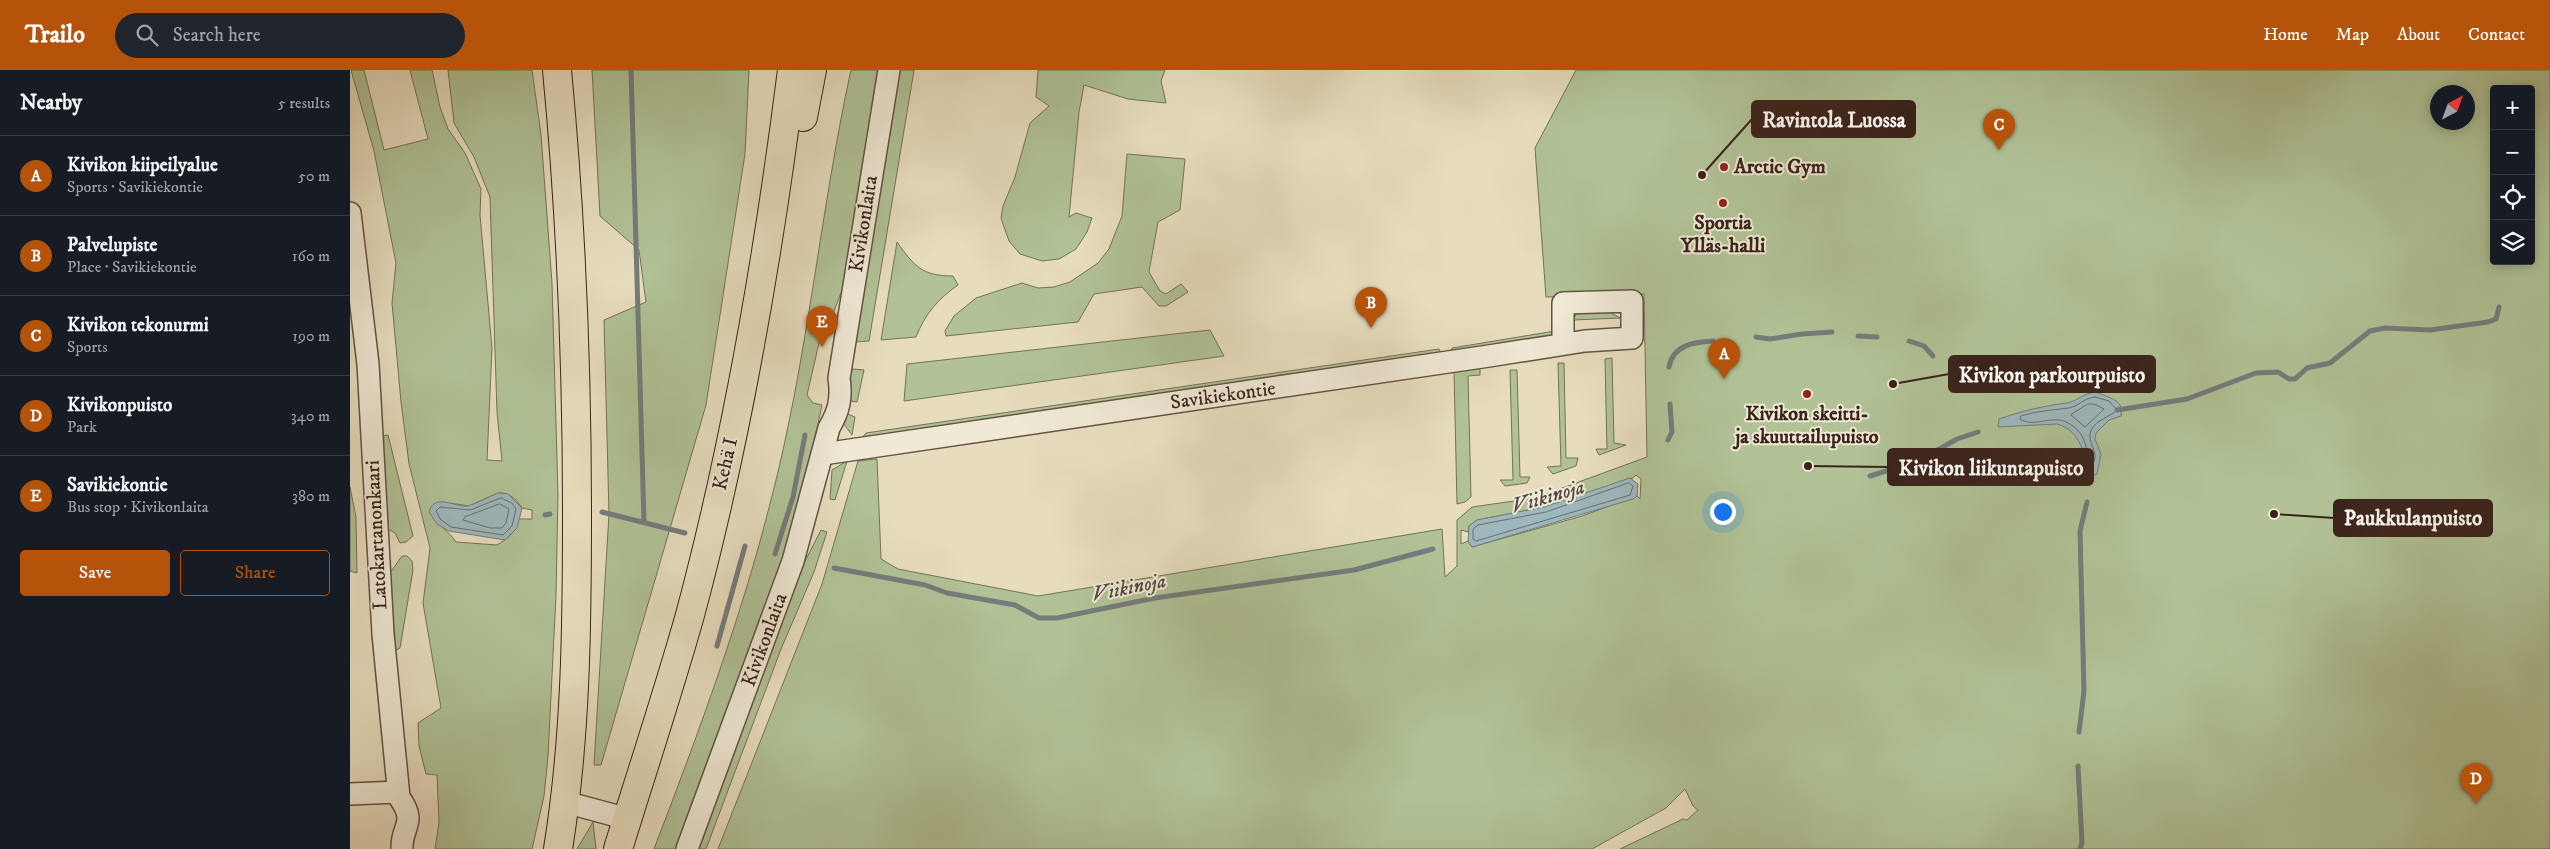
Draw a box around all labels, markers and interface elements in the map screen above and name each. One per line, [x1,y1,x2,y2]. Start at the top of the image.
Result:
search box [115,13,465,58]
text: Trailo [25,20,85,50]
icon: search [133,21,161,49]
text: Search here [173,24,261,47]
text: Home [2263,24,2308,46]
text: Map [2336,24,2369,46]
text: About [2397,24,2440,46]
text: Contact [2468,24,2525,46]
north arrow [2430,85,2475,130]
map controls [2490,85,2535,265]
button: + [2490,85,2535,130]
text: Nearby [20,90,82,116]
text: 5 results [278,93,330,113]
callout: Ravintola Luossa [1752,101,1915,137]
text: Ravintola Luossa [1762,108,1907,134]
pin: C [1983,109,2015,150]
button: − [2490,130,2535,175]
text: Kivikon kiipeilyalue [67,154,218,177]
place label: Arctic Gym [1733,155,1826,180]
marker: Arctic Gym [1718,161,1730,173]
text: A [31,166,41,186]
text: 50 m [298,166,330,186]
street label: Kivikonlaita [844,173,884,274]
button: locate [2490,175,2535,220]
text: Sports · Savikiekontie [67,177,203,197]
marker: Sportia Ylläs-halli [1717,197,1729,209]
place label: Sportia Ylläs-halli [1680,211,1765,259]
button: layers [2490,220,2535,265]
text: Palvelupiste [67,234,157,257]
text: B [31,246,41,266]
text: 160 m [292,246,330,266]
text: Place · Savikiekontie [67,257,197,277]
pin: B [1355,287,1387,328]
pin: E [806,306,838,347]
text: Kivikon tekonurmi [67,314,209,337]
text: C [31,326,41,346]
text: 190 m [292,326,330,346]
text: Sports [67,337,108,357]
pin: A [1708,338,1740,379]
callout: Kivikon parkourpuisto [1949,356,2155,392]
text: Kivikon parkourpuisto [1959,363,2145,389]
street label: Savikiekontie [1169,376,1277,416]
marker: Kivikon skeitti- ja skuuttailupuisto [1801,388,1813,400]
text: Kivikonpuisto [67,394,172,417]
place label: Kivikon skeitti- ja skuuttailupuisto [1732,402,1879,450]
text: D [30,406,42,426]
text: 340 m [291,406,330,426]
text: Park [67,417,97,437]
street label: Kehä I [708,435,744,493]
callout: Kivikon liikuntapuisto [1888,449,2093,485]
text: Kivikon liikuntapuisto [1899,456,2083,482]
street label: Latokartanonkaari [361,460,393,610]
text: Savikiekontie [67,474,168,497]
water label: Viikinoja [1508,474,1588,520]
text: E [30,486,42,506]
text: 380 m [292,486,330,506]
text: Bus stop · Kivikonlaita [67,497,209,517]
your location [1710,499,1736,525]
callout: Paukkulanpuisto [2334,500,2492,536]
text: Paukkulanpuisto [2344,506,2482,532]
button: Save [20,550,170,596]
button: Share [180,550,330,596]
water label: Viikinoja [1090,568,1168,608]
street label: Kivikonlaita [737,589,794,690]
pin: D [2460,763,2492,804]

